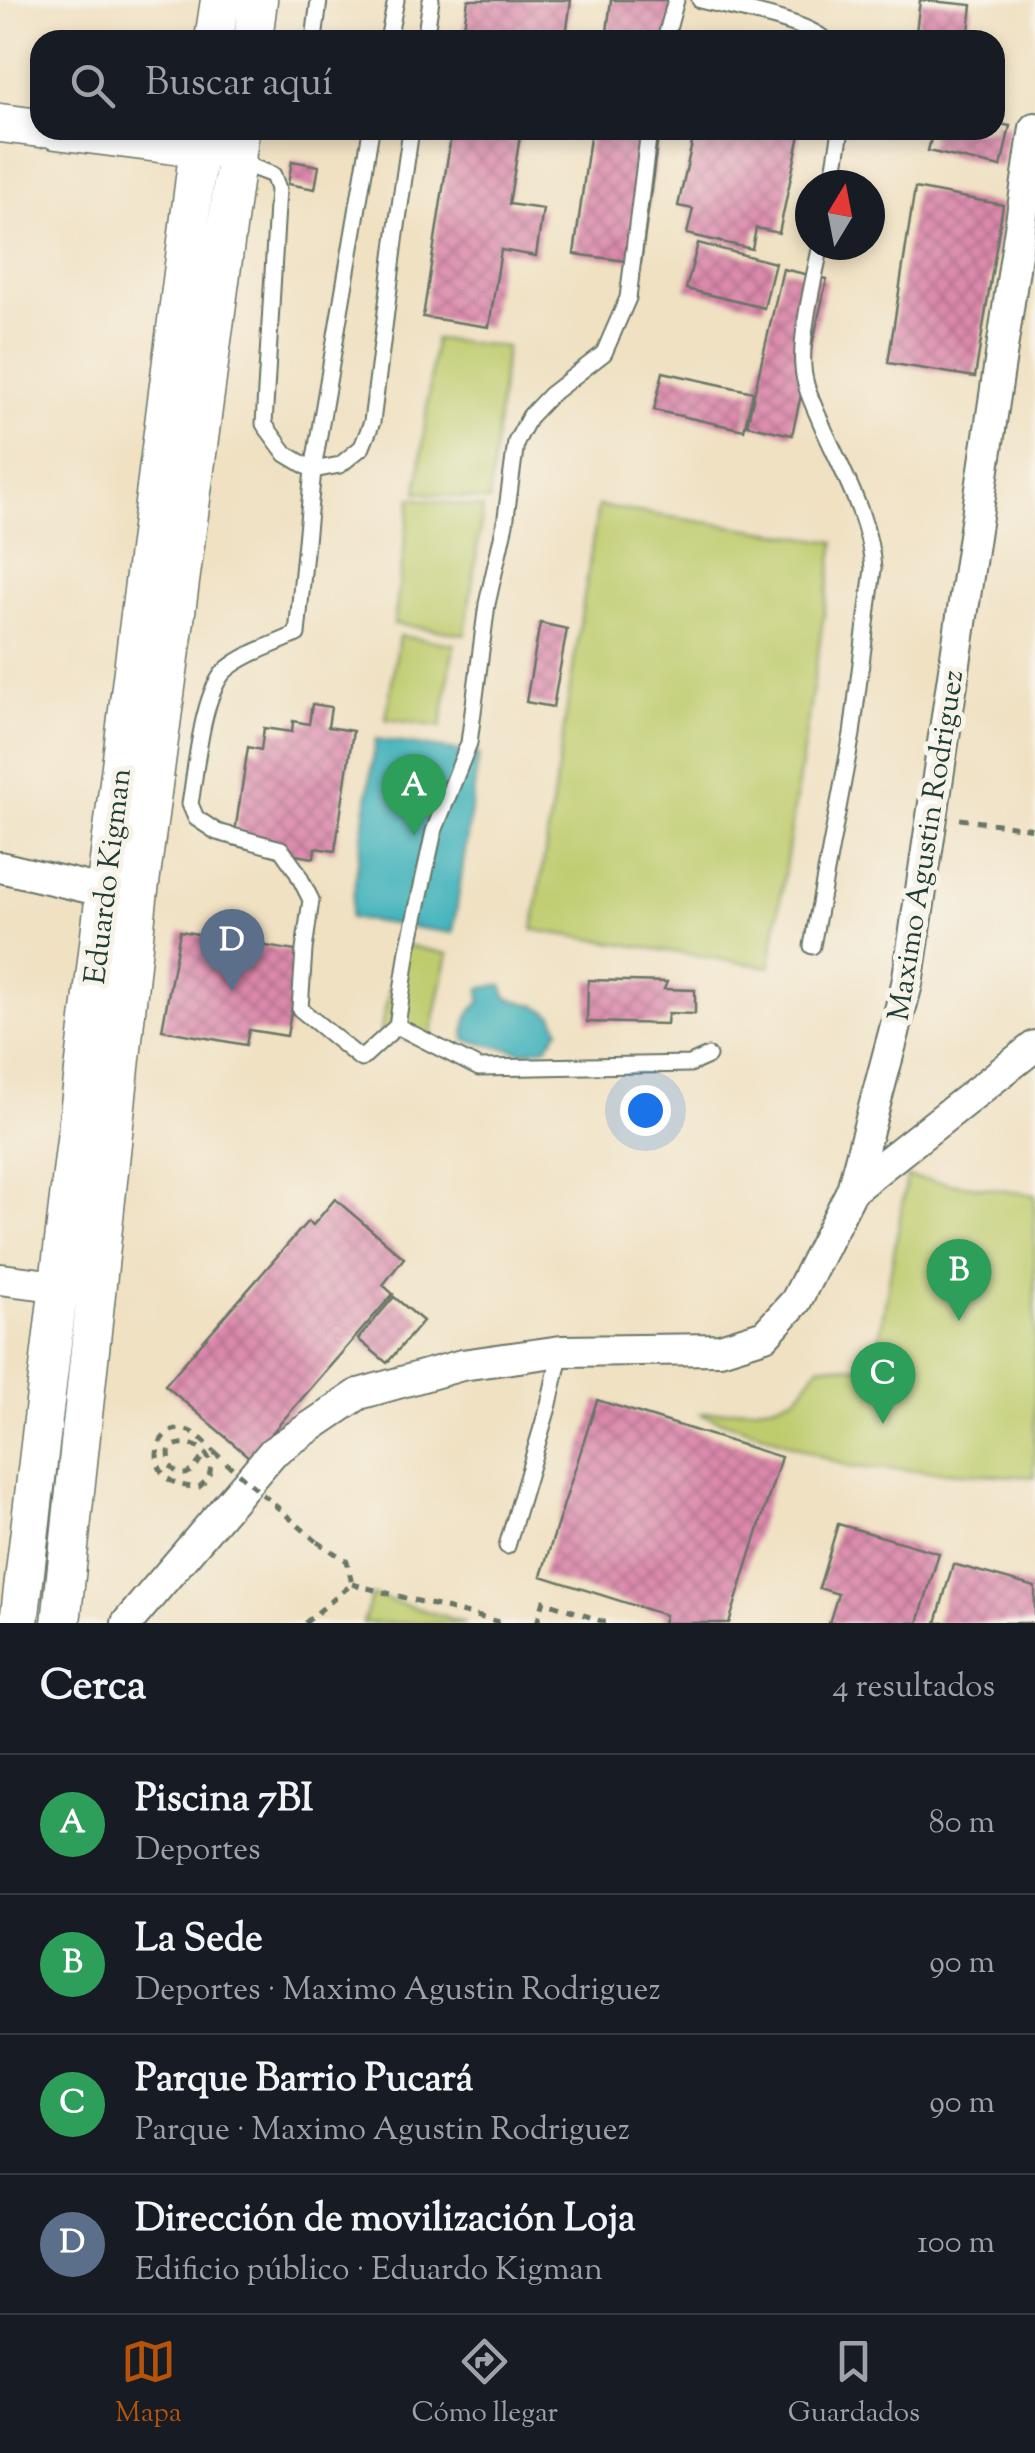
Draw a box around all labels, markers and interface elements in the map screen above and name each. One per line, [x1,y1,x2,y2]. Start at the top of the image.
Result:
search box [30,30,1005,140]
icon: search [65,58,120,113]
text: Buscar aquí [145,58,333,112]
north arrow [795,170,885,260]
street label: Maximo Agustin Rodriguez [878,667,976,1024]
pin: A [382,754,446,836]
street label: Eduardo Kigman [75,766,144,987]
pin: D [200,908,264,991]
your location [620,1085,671,1136]
pin: B [926,1238,992,1321]
pin: C [850,1342,916,1424]
text: Cerca [40,1658,146,1718]
text: 4 resultados [832,1665,995,1711]
text: Piscina 7BI [135,1774,313,1828]
text: A [60,1801,85,1847]
text: 80 m [929,1801,995,1847]
text: Deportes [135,1828,261,1874]
text: La Sede [135,1914,263,1968]
text: B [62,1941,83,1987]
text: 90 m [929,1941,995,1987]
text: Deportes · Maximo Agustin Rodriguez [135,1968,661,2014]
text: Parque Barrio Pucará [135,2054,473,2108]
text: C [60,2081,85,2127]
text: 90 m [929,2081,995,2127]
text: Parque · Maximo Agustin Rodriguez [135,2108,630,2154]
text: Dirección de movilización Loja [135,2194,636,2248]
text: D [60,2221,85,2267]
text: 100 m [917,2221,995,2267]
text: Edificio público · Eduardo Kigman [135,2248,603,2294]
tab: Mapa [115,2334,182,2434]
tab: Cómo llegar [412,2334,558,2434]
tab: Guardados [788,2334,920,2434]

